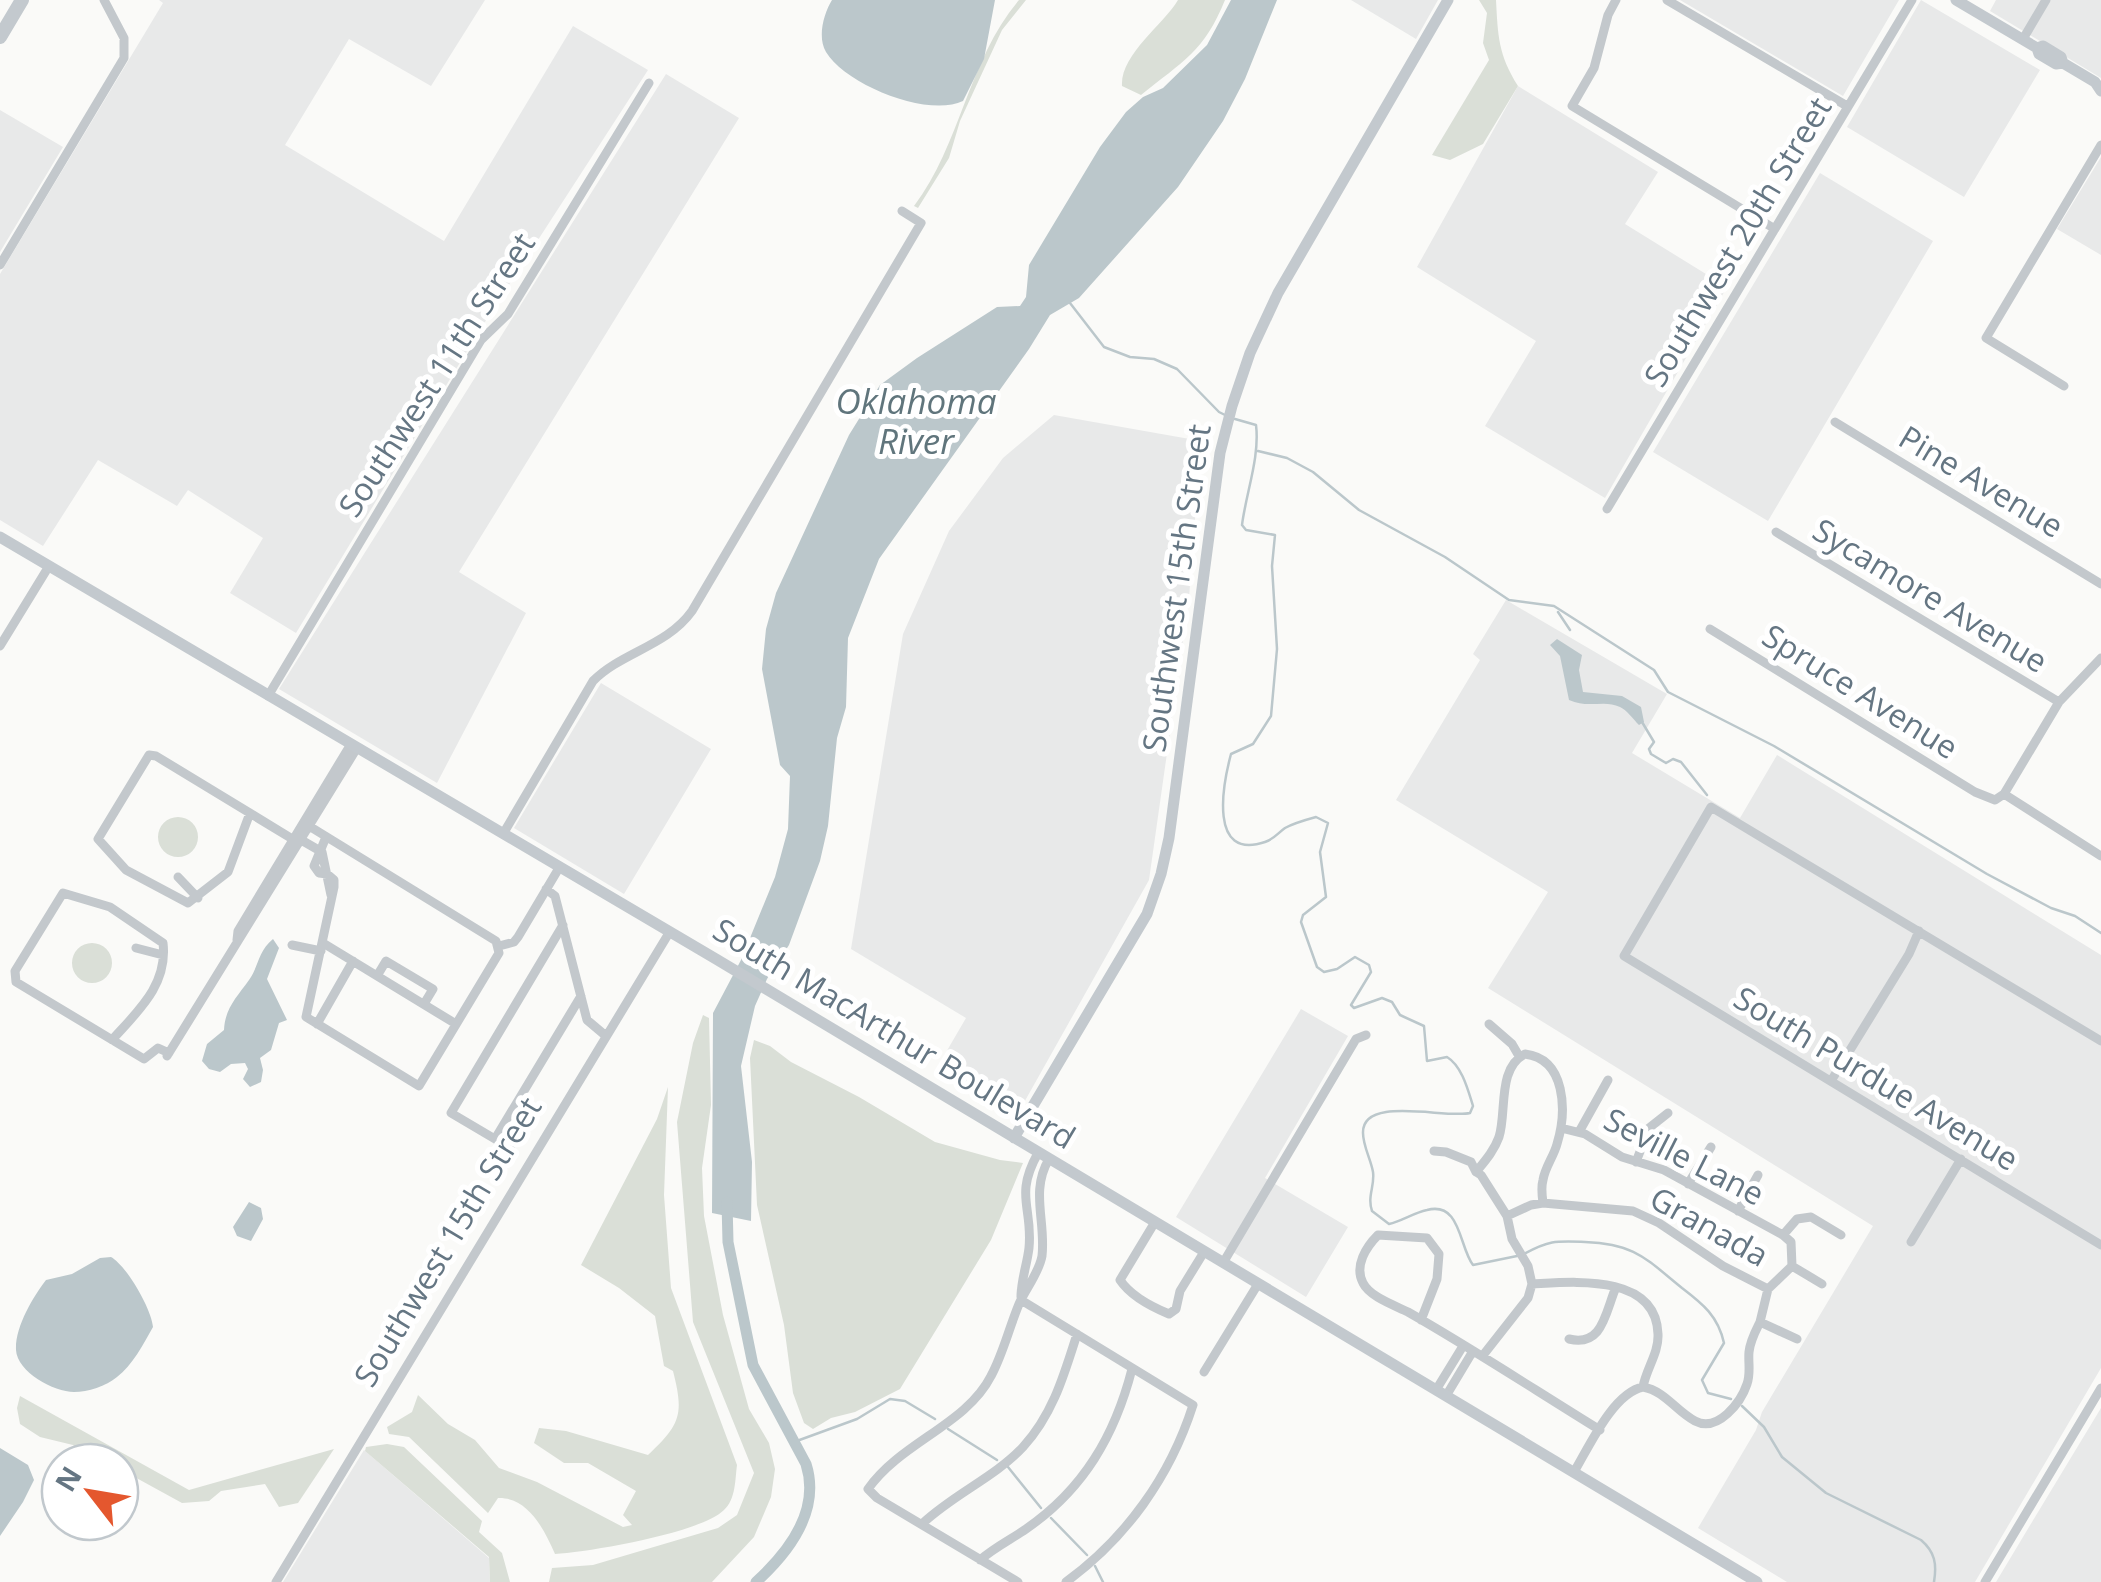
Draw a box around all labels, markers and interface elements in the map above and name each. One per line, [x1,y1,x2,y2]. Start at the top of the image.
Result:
street label: Southwest 20th Street [1633,89,1840,394]
street label: Southwest 11th Street [328,224,544,524]
water label: Oklahoma River [835,377,997,464]
street label: Pine Avenue [1892,415,2072,547]
street label: Southwest 15th Street [1131,421,1220,754]
street label: Sycamore Avenue [1806,508,2056,682]
street label: Spruce Avenue [1755,613,1967,768]
street label: South MacArthur Boulevard [706,907,1084,1158]
street label: South Purdue Avenue [1727,976,2027,1180]
street label: Southwest 15th Street [343,1089,550,1394]
street label: Seville Lane [1597,1097,1772,1214]
street label: Granada [1643,1176,1777,1276]
north arrow [40,1442,140,1542]
text: N [46,1459,90,1498]

